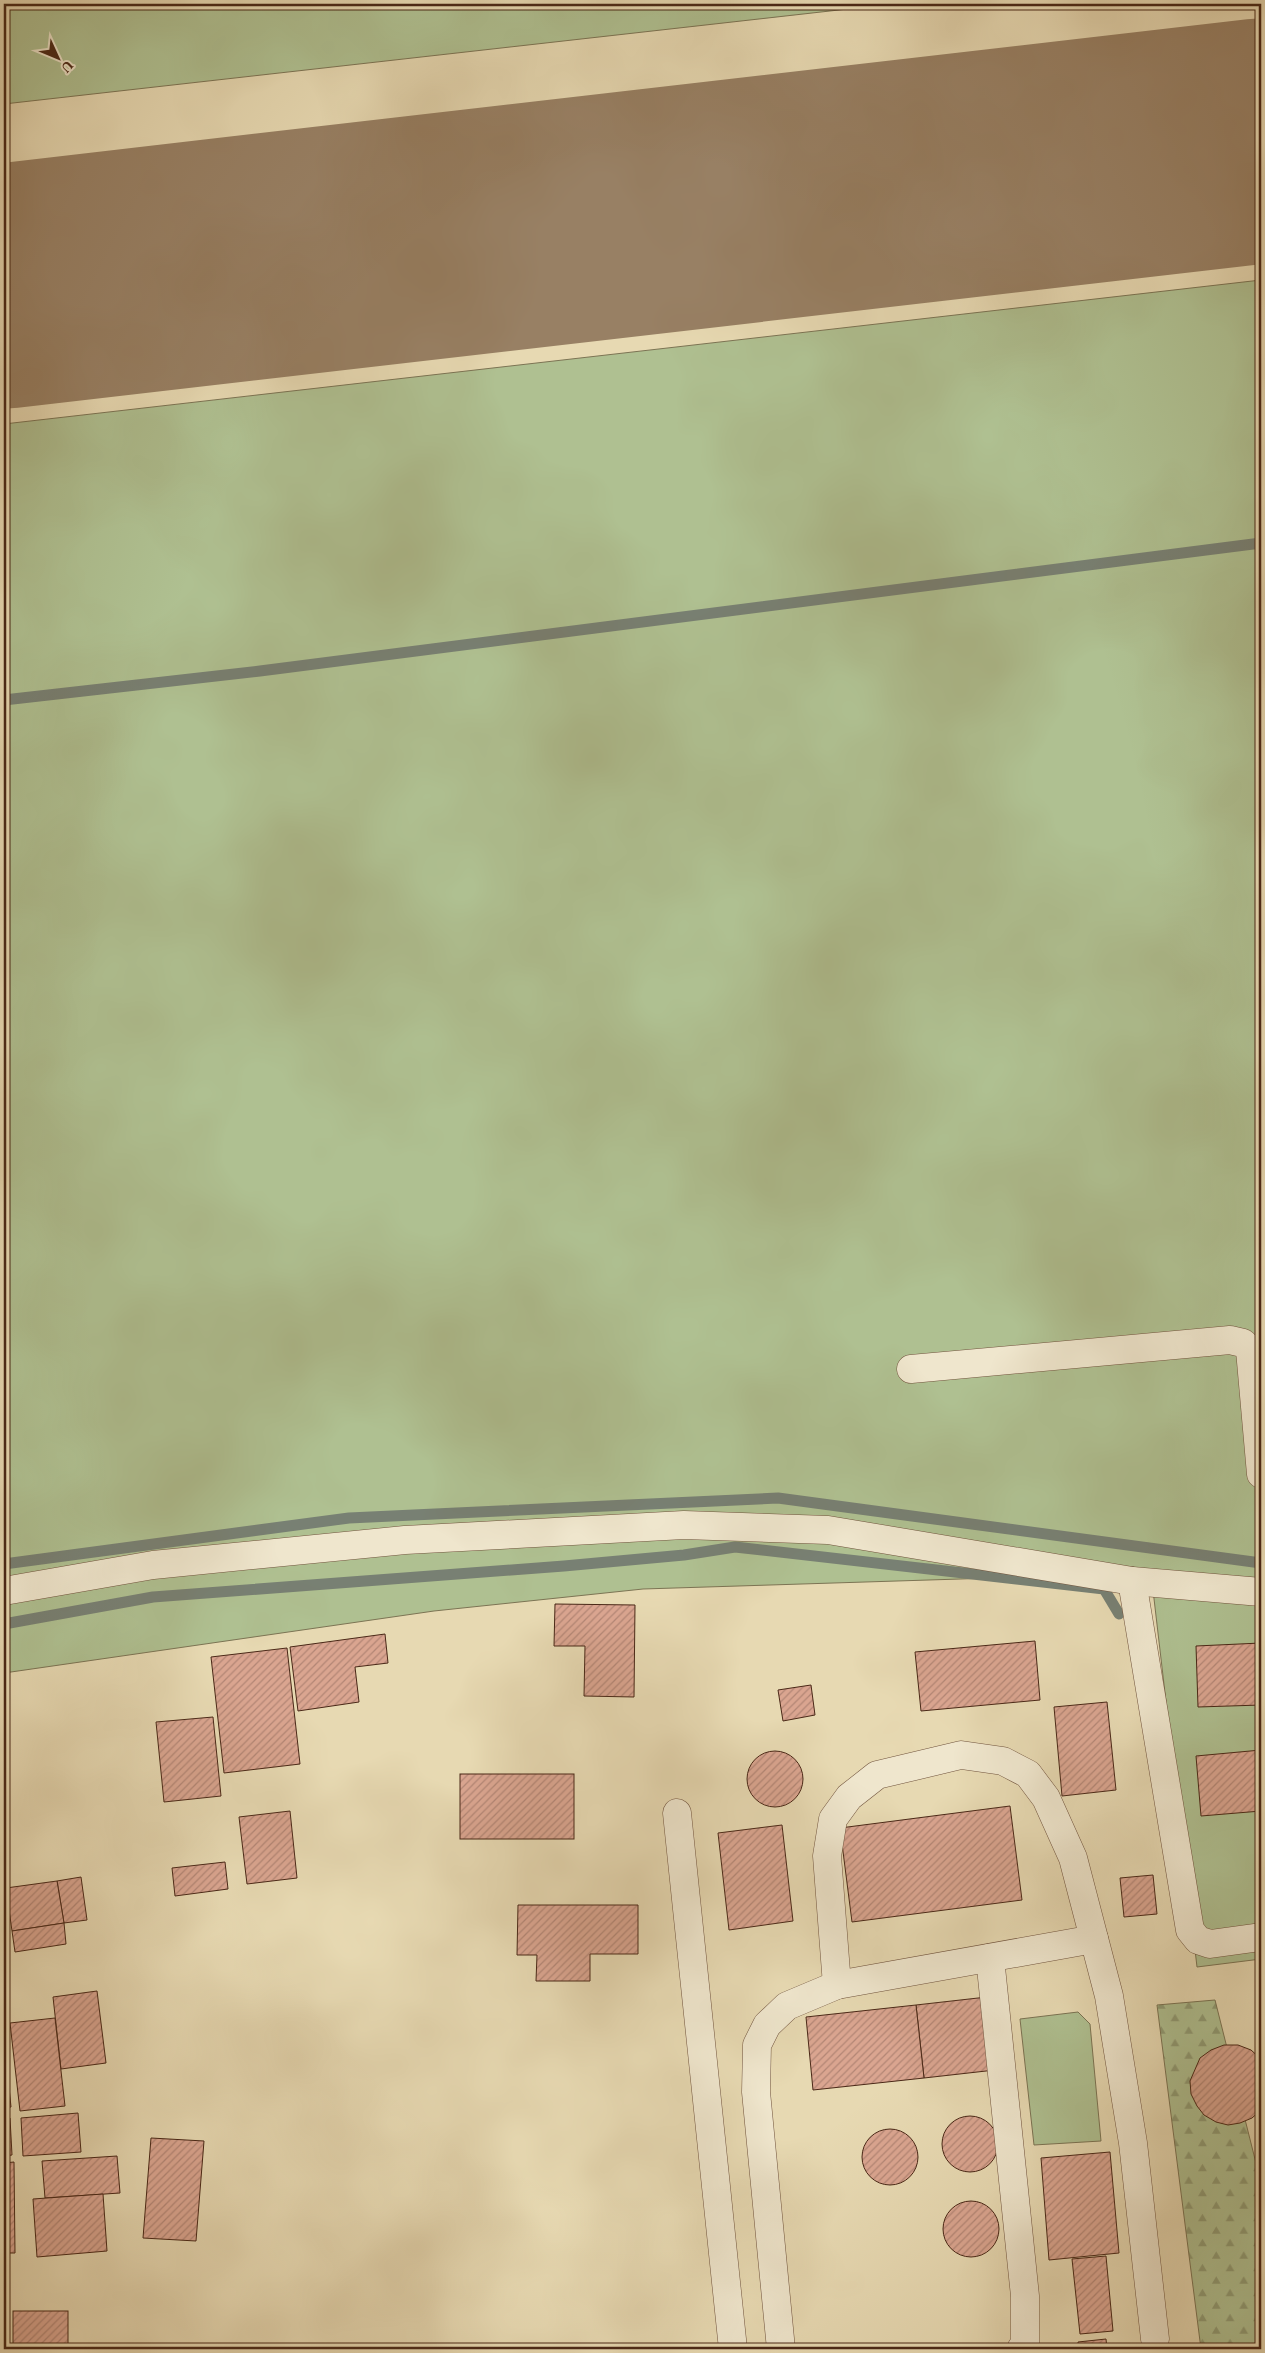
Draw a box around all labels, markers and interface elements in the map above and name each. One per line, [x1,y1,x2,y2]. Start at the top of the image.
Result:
north arrow [32,32,82,82]
text: U [57,57,77,77]

